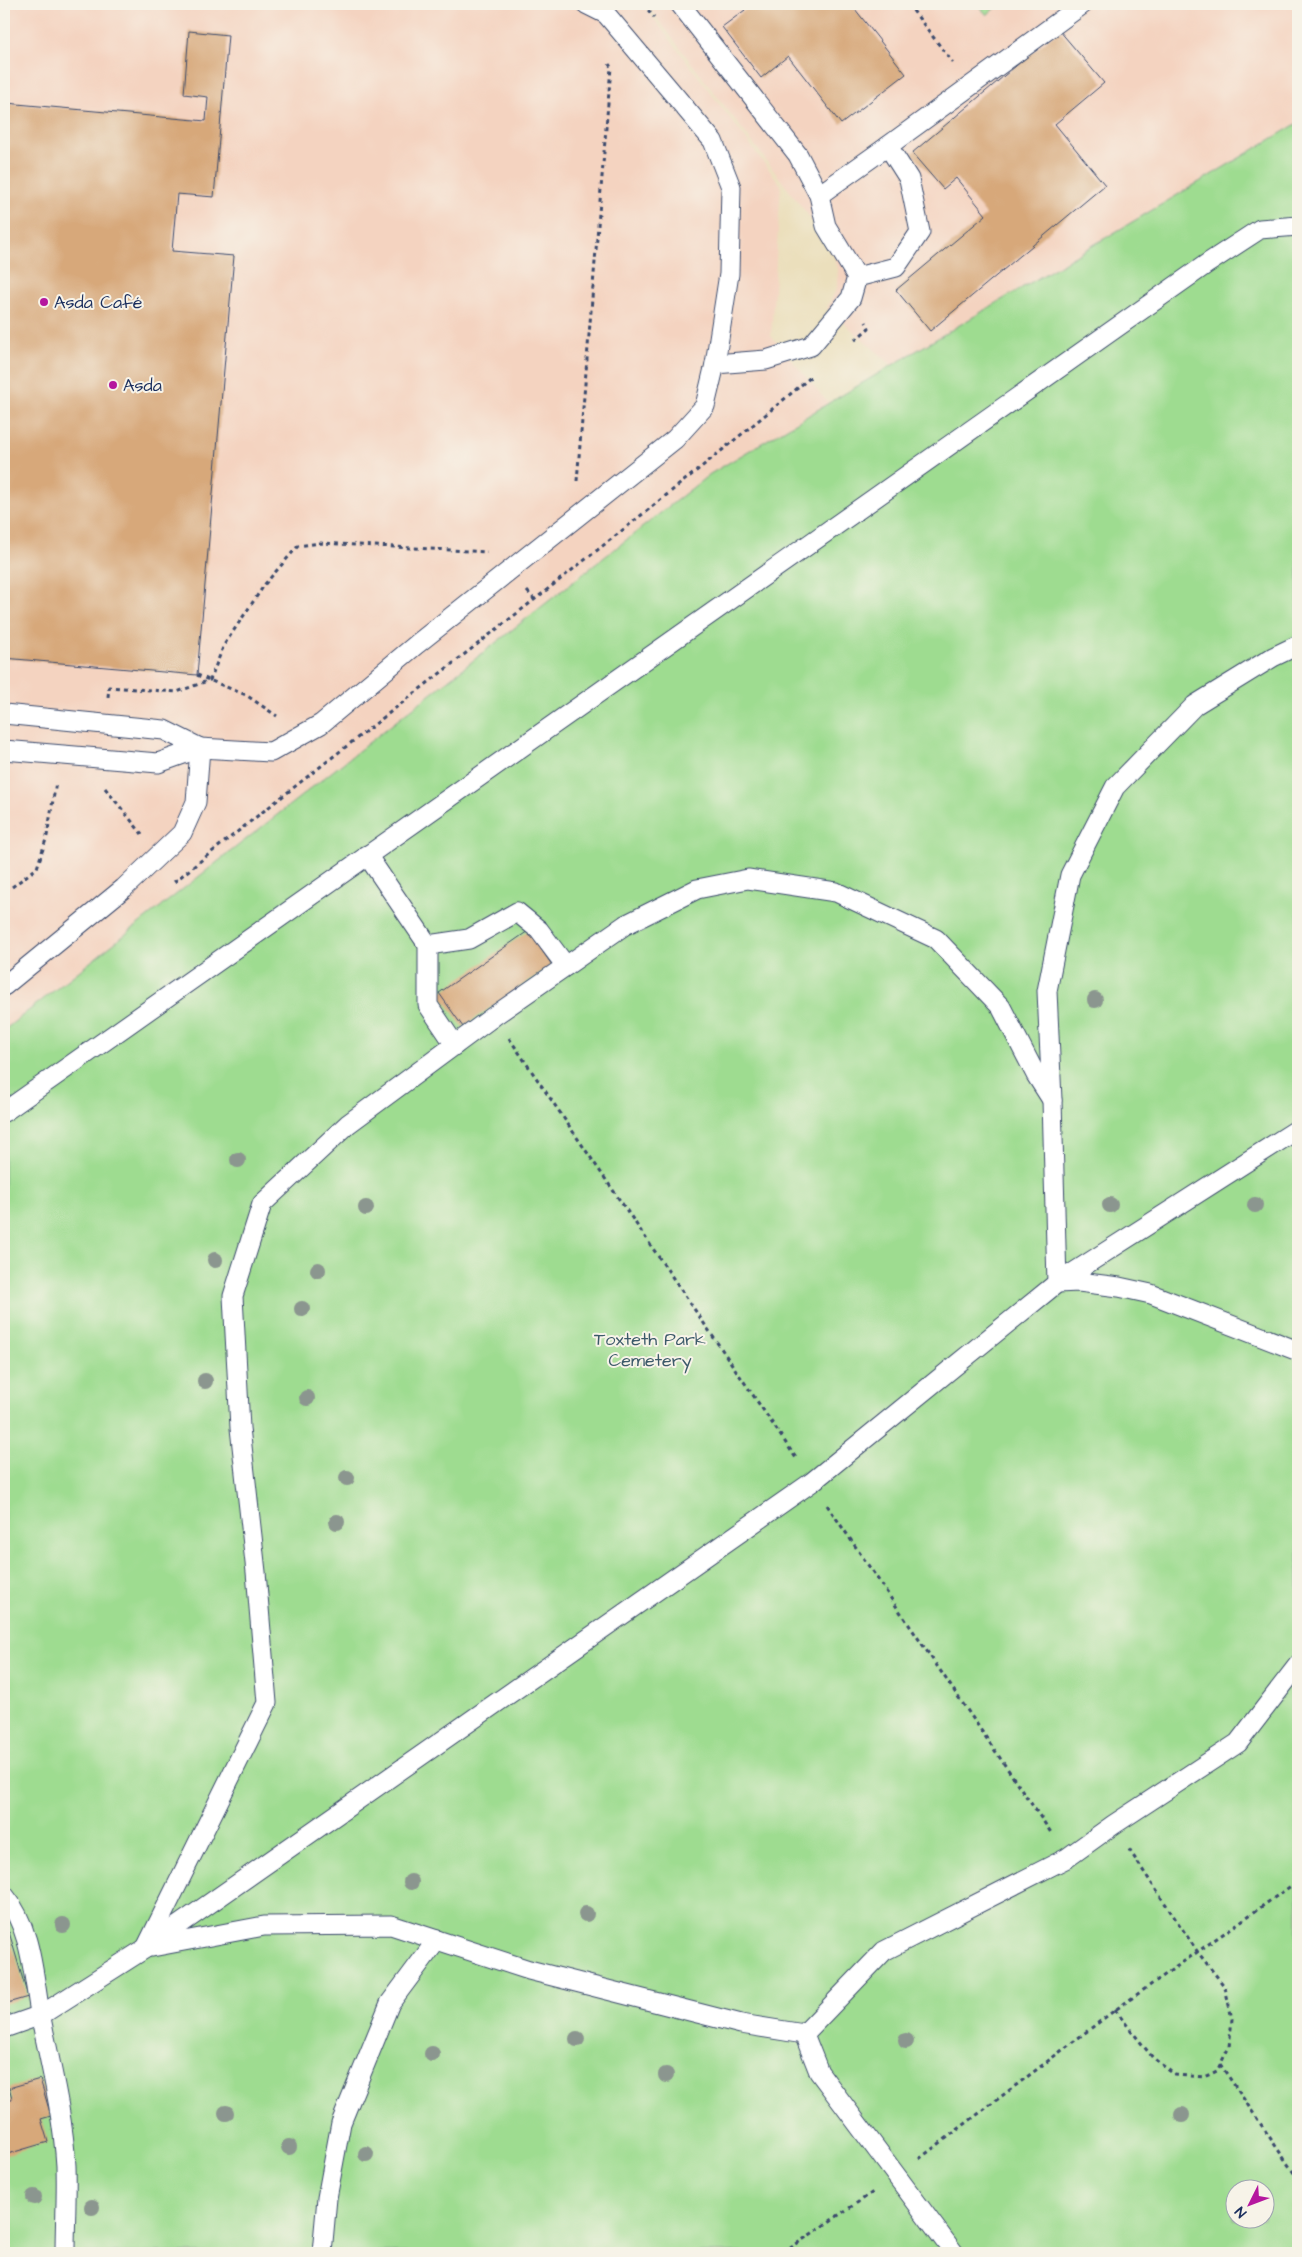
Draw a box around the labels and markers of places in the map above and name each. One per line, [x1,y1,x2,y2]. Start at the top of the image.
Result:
place label: Asda Café [54,290,143,315]
marker: Asda Café [38,296,50,308]
place label: Asda [123,373,162,398]
marker: Asda [107,379,119,391]

